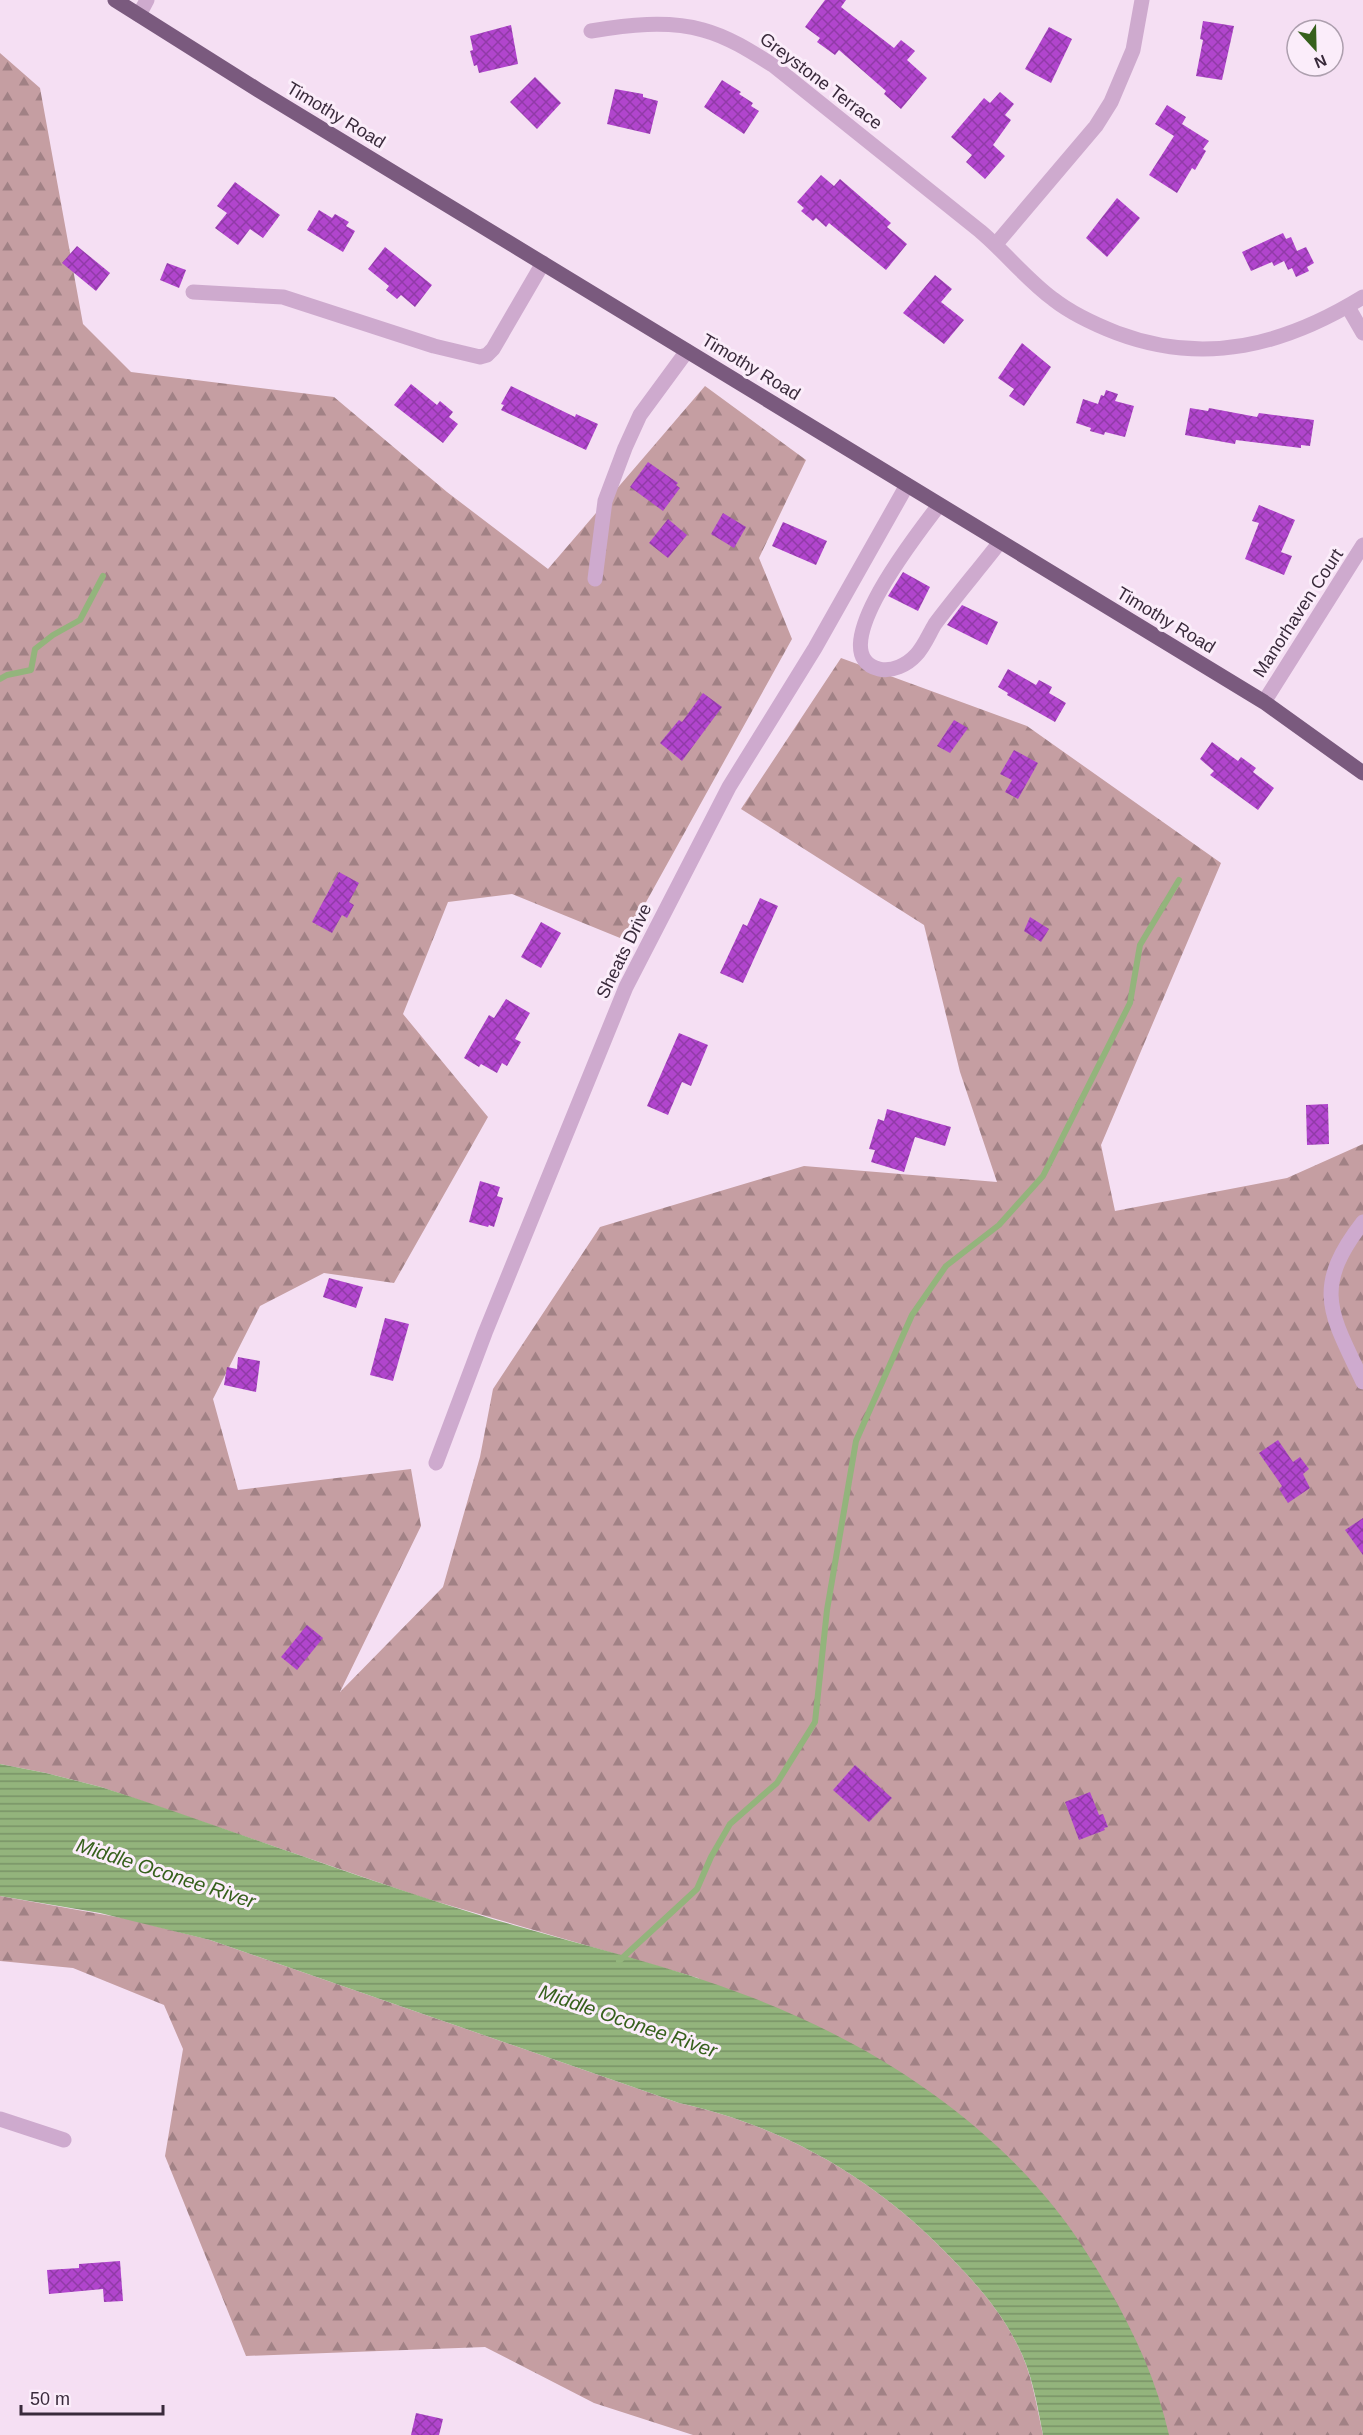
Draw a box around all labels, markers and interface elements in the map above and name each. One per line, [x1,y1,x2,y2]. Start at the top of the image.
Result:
north arrow [1285,18,1345,78]
street label: Greystone Terrace [756,29,886,133]
text: N [1312,51,1329,71]
street label: Timothy Road [283,78,389,152]
street label: Timothy Road [698,330,804,404]
street label: Manorhaven Court [1249,545,1347,681]
street label: Timothy Road [1113,583,1219,657]
street label: Sheats Drive [592,900,656,1002]
water label: Middle Oconee River [74,1834,259,1913]
water label: Middle Oconee River [536,1980,721,2062]
scale bar [21,2378,164,2416]
text: 50 m [30,2389,70,2409]

